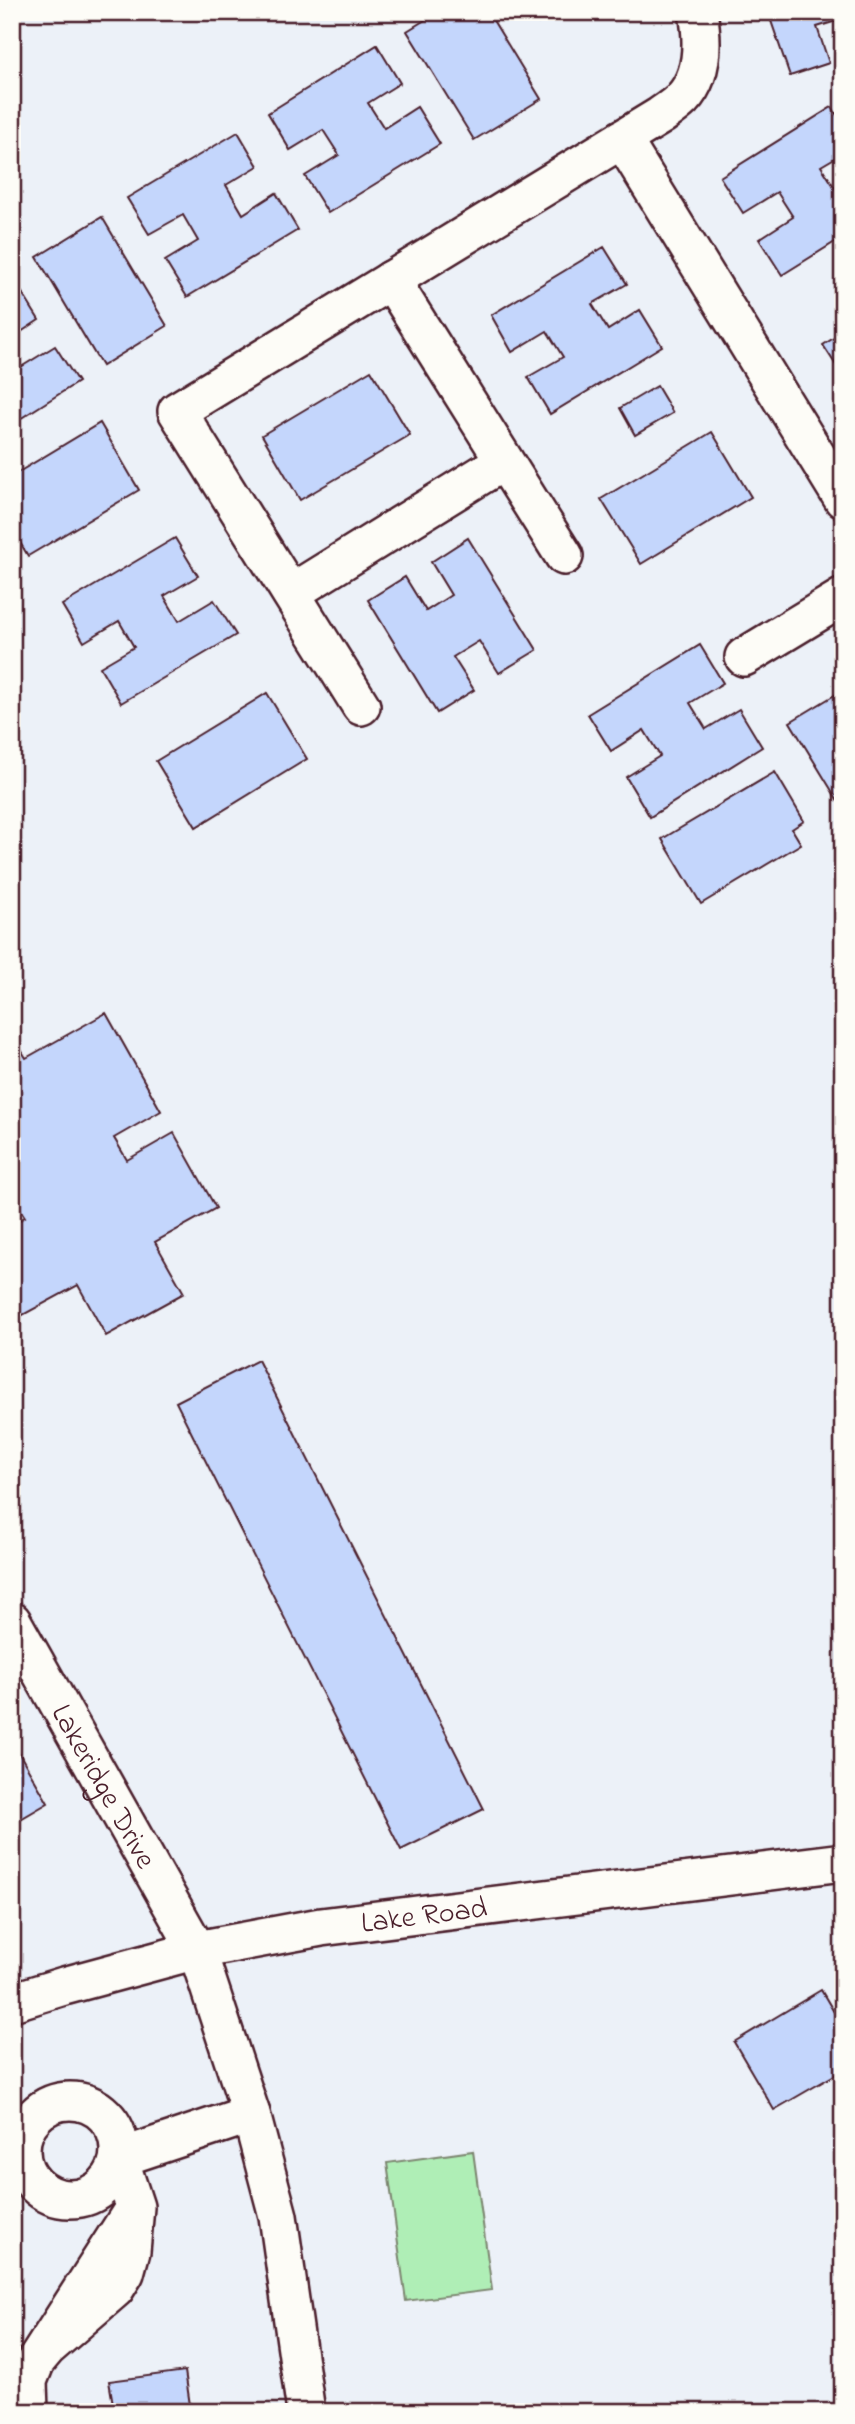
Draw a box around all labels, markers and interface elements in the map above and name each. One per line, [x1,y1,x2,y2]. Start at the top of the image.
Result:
street label: Lakeridge Drive [38,1697,166,1878]
street label: Lake Road [359,1887,490,1947]

